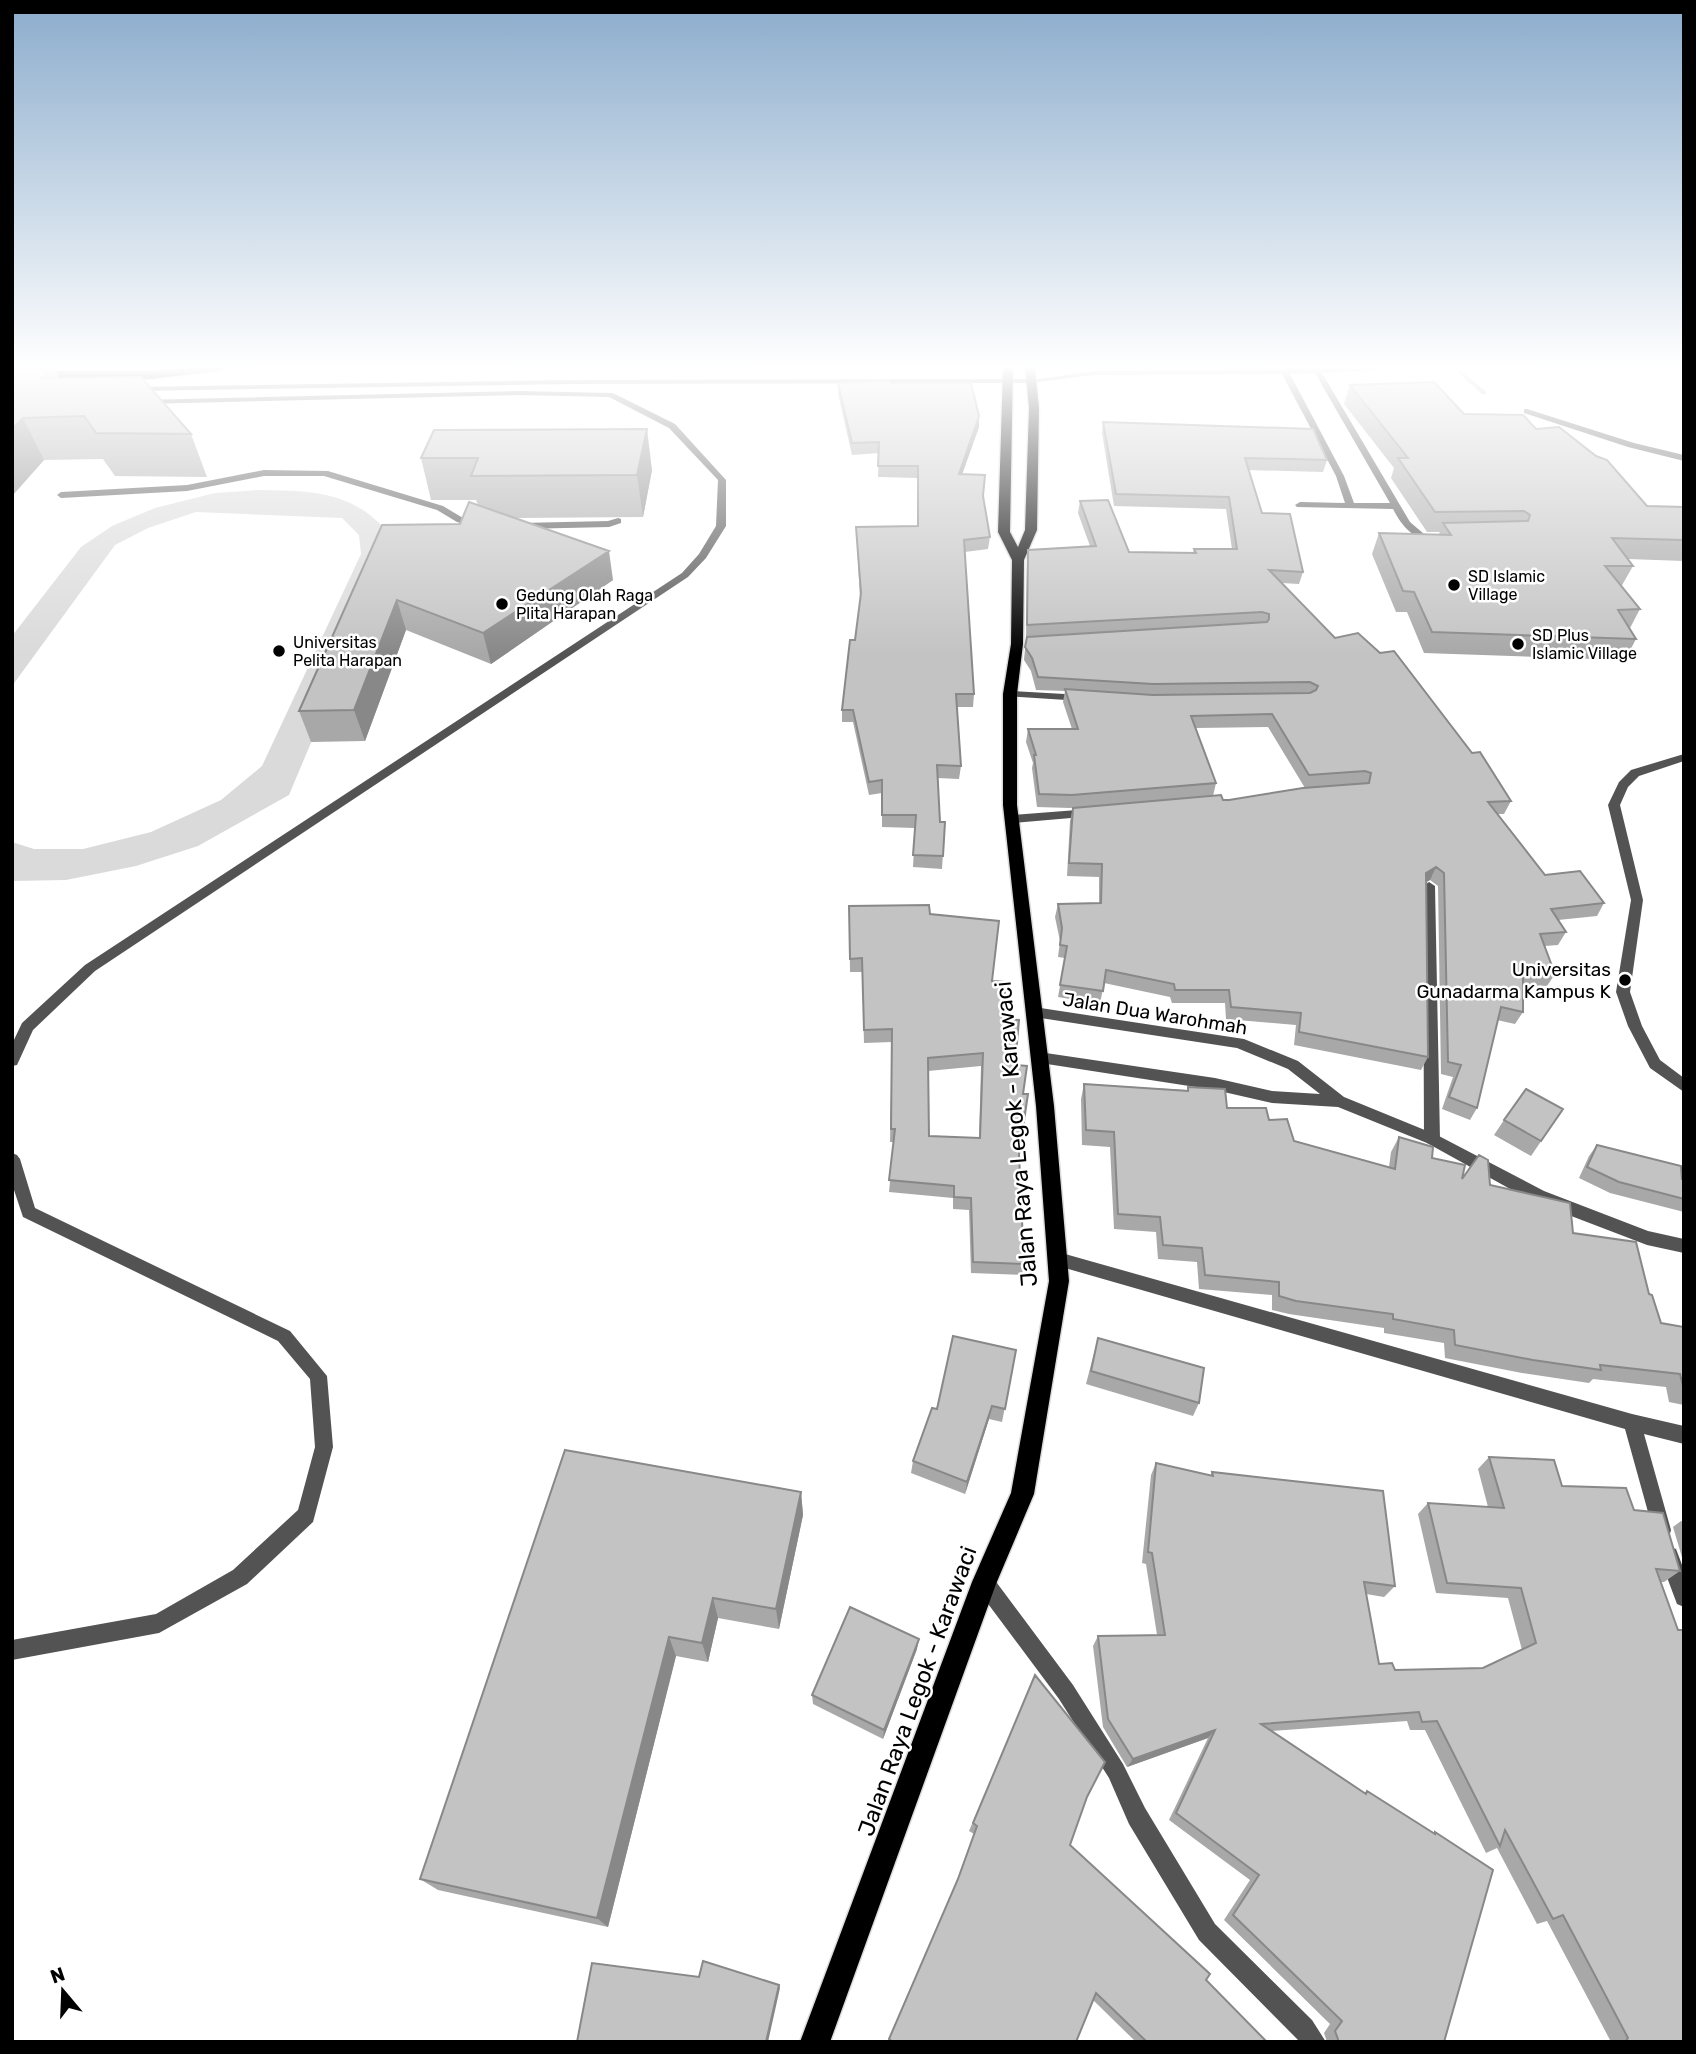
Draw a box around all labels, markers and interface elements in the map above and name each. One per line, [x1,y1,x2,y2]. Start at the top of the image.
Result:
place label: SD Islamic Village [1468,567,1545,604]
marker: SD Islamic Village [1446,577,1462,593]
place label: Gedung Olah Raga Plita Harapan [516,586,653,623]
marker: Gedung Olah Raga Plita Harapan [494,596,510,612]
place label: SD Plus Islamic Village [1532,626,1637,663]
place label: Universitas Pelita Harapan [293,633,402,670]
marker: SD Plus Islamic Village [1510,636,1526,652]
marker: Universitas Pelita Harapan [271,643,287,659]
place label: Universitas Gunadarma Kampus K [1416,958,1612,1003]
marker: Universitas Gunadarma Kampus K [1617,972,1633,988]
street label: Jalan Raya Legok - Karawaci [989,980,1043,1288]
street label: Jalan Dua Warohmah [1061,988,1249,1039]
street label: Jalan Raya Legok - Karawaci [851,1542,983,1840]
north arrow [28,1956,98,2026]
text: N [47,1962,68,1988]

